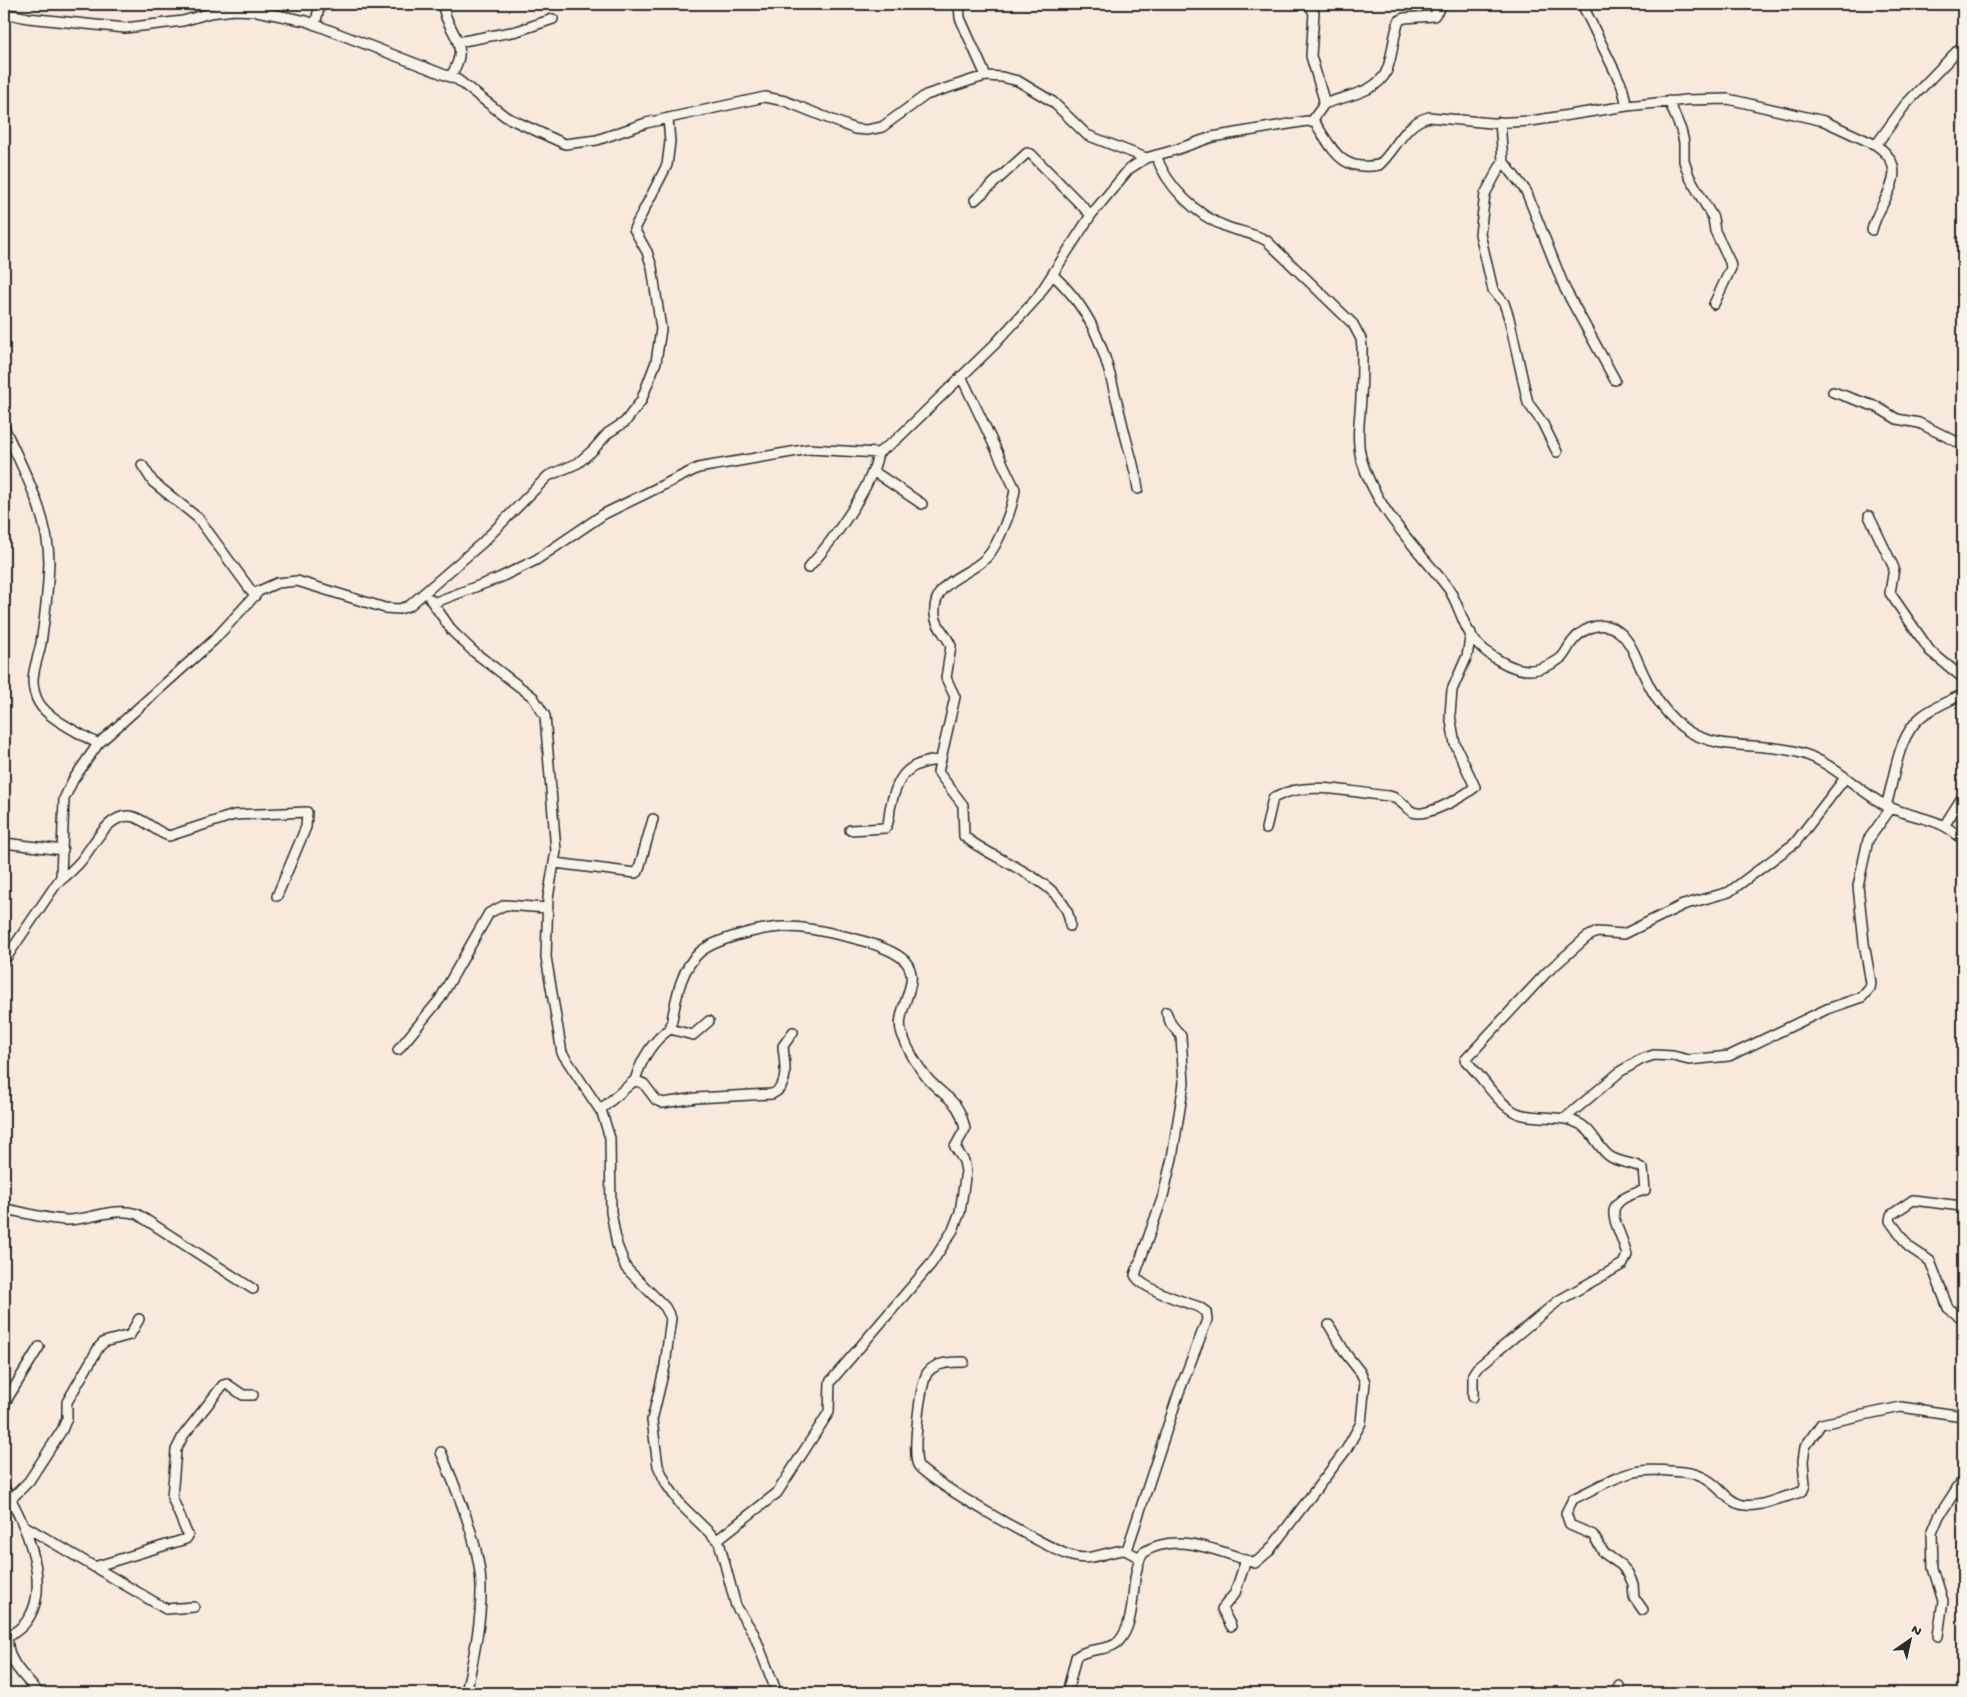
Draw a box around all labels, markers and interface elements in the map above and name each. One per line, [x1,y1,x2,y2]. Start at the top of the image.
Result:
north arrow [1884,1614,1934,1664]
text: N [1907,1622,1924,1641]

